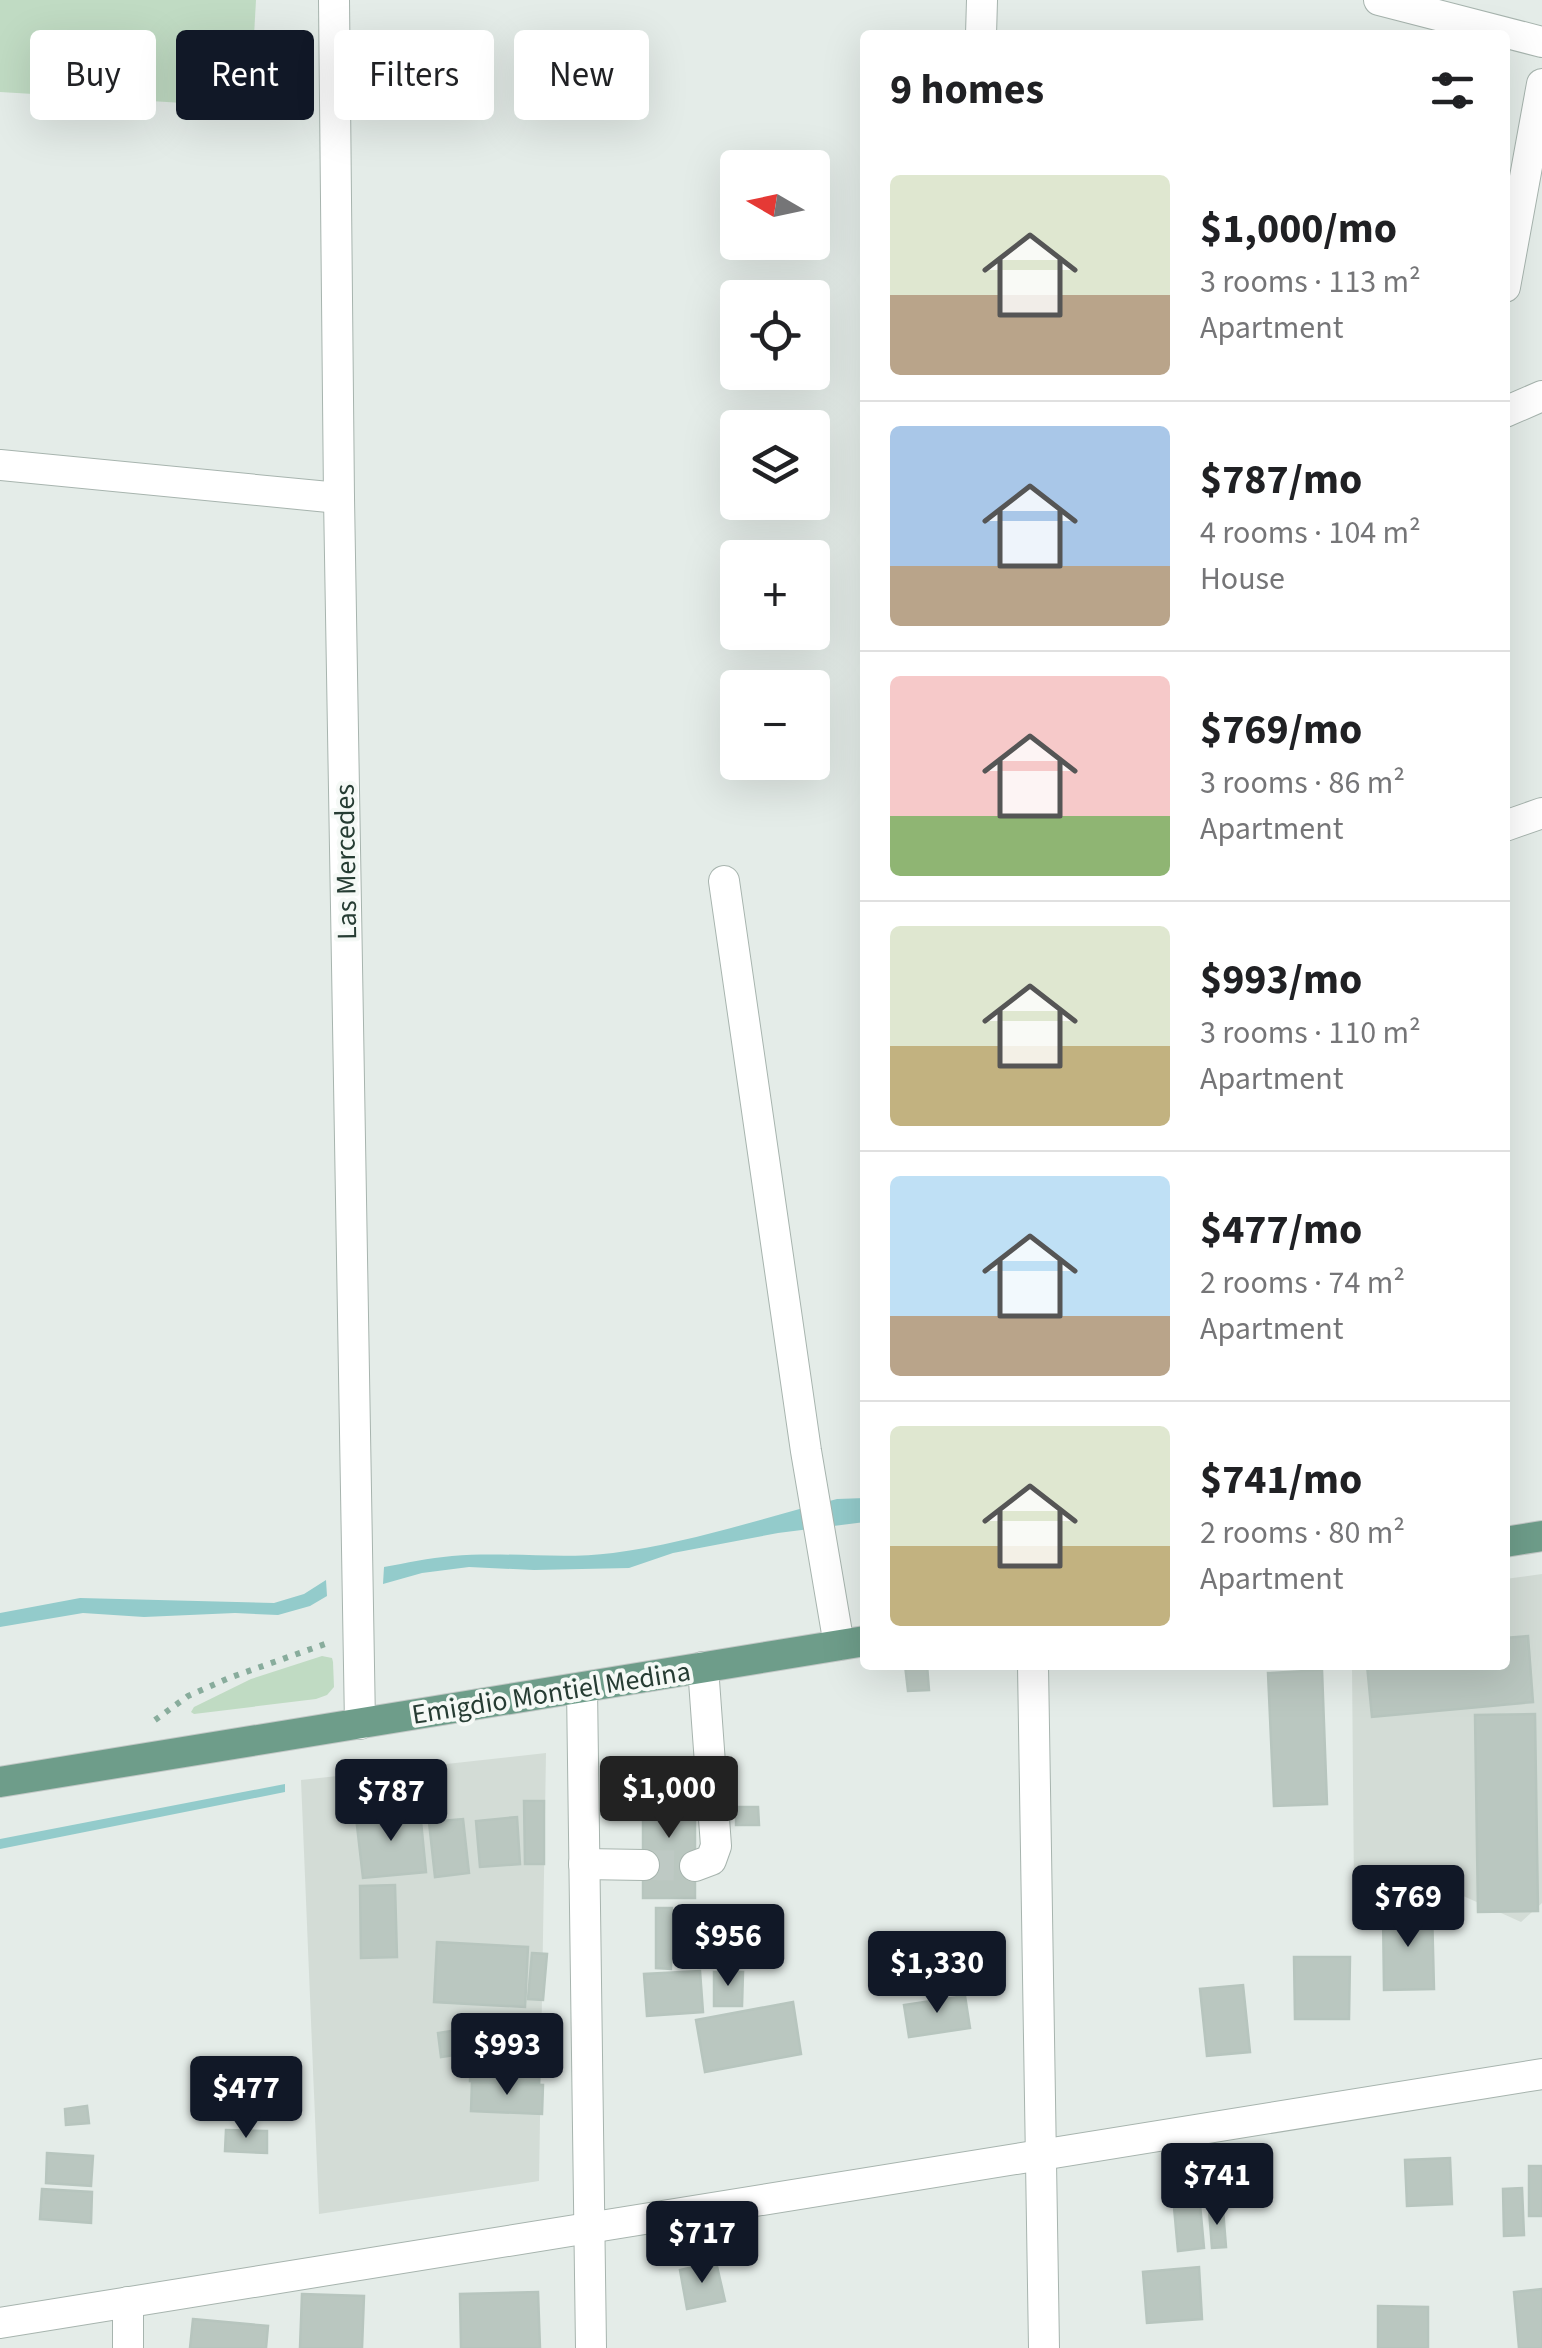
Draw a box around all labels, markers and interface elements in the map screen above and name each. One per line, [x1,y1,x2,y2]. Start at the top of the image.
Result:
chip: Buy [30,30,156,120]
chip: Rent [176,30,314,120]
chip: Filters [334,30,494,120]
chip: New [514,30,649,120]
text: 9 homes [890,60,1044,120]
icon: filters [1425,63,1480,118]
north arrow [720,150,830,260]
map controls [720,150,830,780]
text: $1,000/mo [1200,199,1397,259]
icon: home [970,215,1090,335]
text: 3 rooms · 113 m² [1200,259,1421,305]
button: locate [720,280,830,390]
text: Apartment [1200,305,1343,351]
button: layers [720,410,830,520]
text: $787/mo [1200,450,1362,510]
icon: home [970,466,1090,586]
text: 4 rooms · 104 m² [1200,510,1421,556]
button: + [720,540,830,650]
text: House [1200,556,1285,602]
button: − [720,670,830,780]
text: $769/mo [1200,700,1362,760]
icon: home [970,716,1090,836]
text: 3 rooms · 86 m² [1200,760,1405,806]
street label: Las Mercedes [325,784,367,940]
text: Apartment [1200,806,1343,852]
text: $993/mo [1200,950,1362,1010]
icon: home [970,966,1090,1086]
text: 3 rooms · 110 m² [1200,1010,1421,1056]
text: Apartment [1200,1056,1343,1102]
text: $477/mo [1200,1200,1362,1260]
icon: home [970,1216,1090,1336]
text: 2 rooms · 74 m² [1200,1260,1405,1306]
text: Apartment [1200,1306,1343,1352]
text: $741/mo [1200,1450,1362,1510]
icon: home [970,1466,1090,1586]
text: 2 rooms · 80 m² [1200,1510,1405,1556]
text: Apartment [1200,1556,1343,1602]
street label: Emigdio Montiel Medina [409,1651,693,1735]
pin: $1,000 [588,1756,750,1841]
pin: $787 [332,1759,450,1844]
text: $1,000 [622,1765,716,1811]
text: $787 [357,1768,425,1814]
pin: $769 [1349,1865,1467,1950]
text: $769 [1374,1874,1442,1920]
pin: $956 [669,1904,787,1989]
text: $956 [694,1913,762,1959]
pin: $1,330 [856,1931,1018,2016]
text: $1,330 [890,1940,984,1986]
pin: $993 [448,2013,566,2098]
text: $993 [473,2022,541,2068]
pin: $477 [187,2056,305,2141]
text: $477 [212,2065,280,2111]
pin: $741 [1158,2143,1276,2228]
text: $741 [1183,2152,1251,2198]
pin: $717 [643,2201,761,2286]
text: $717 [668,2210,736,2256]

